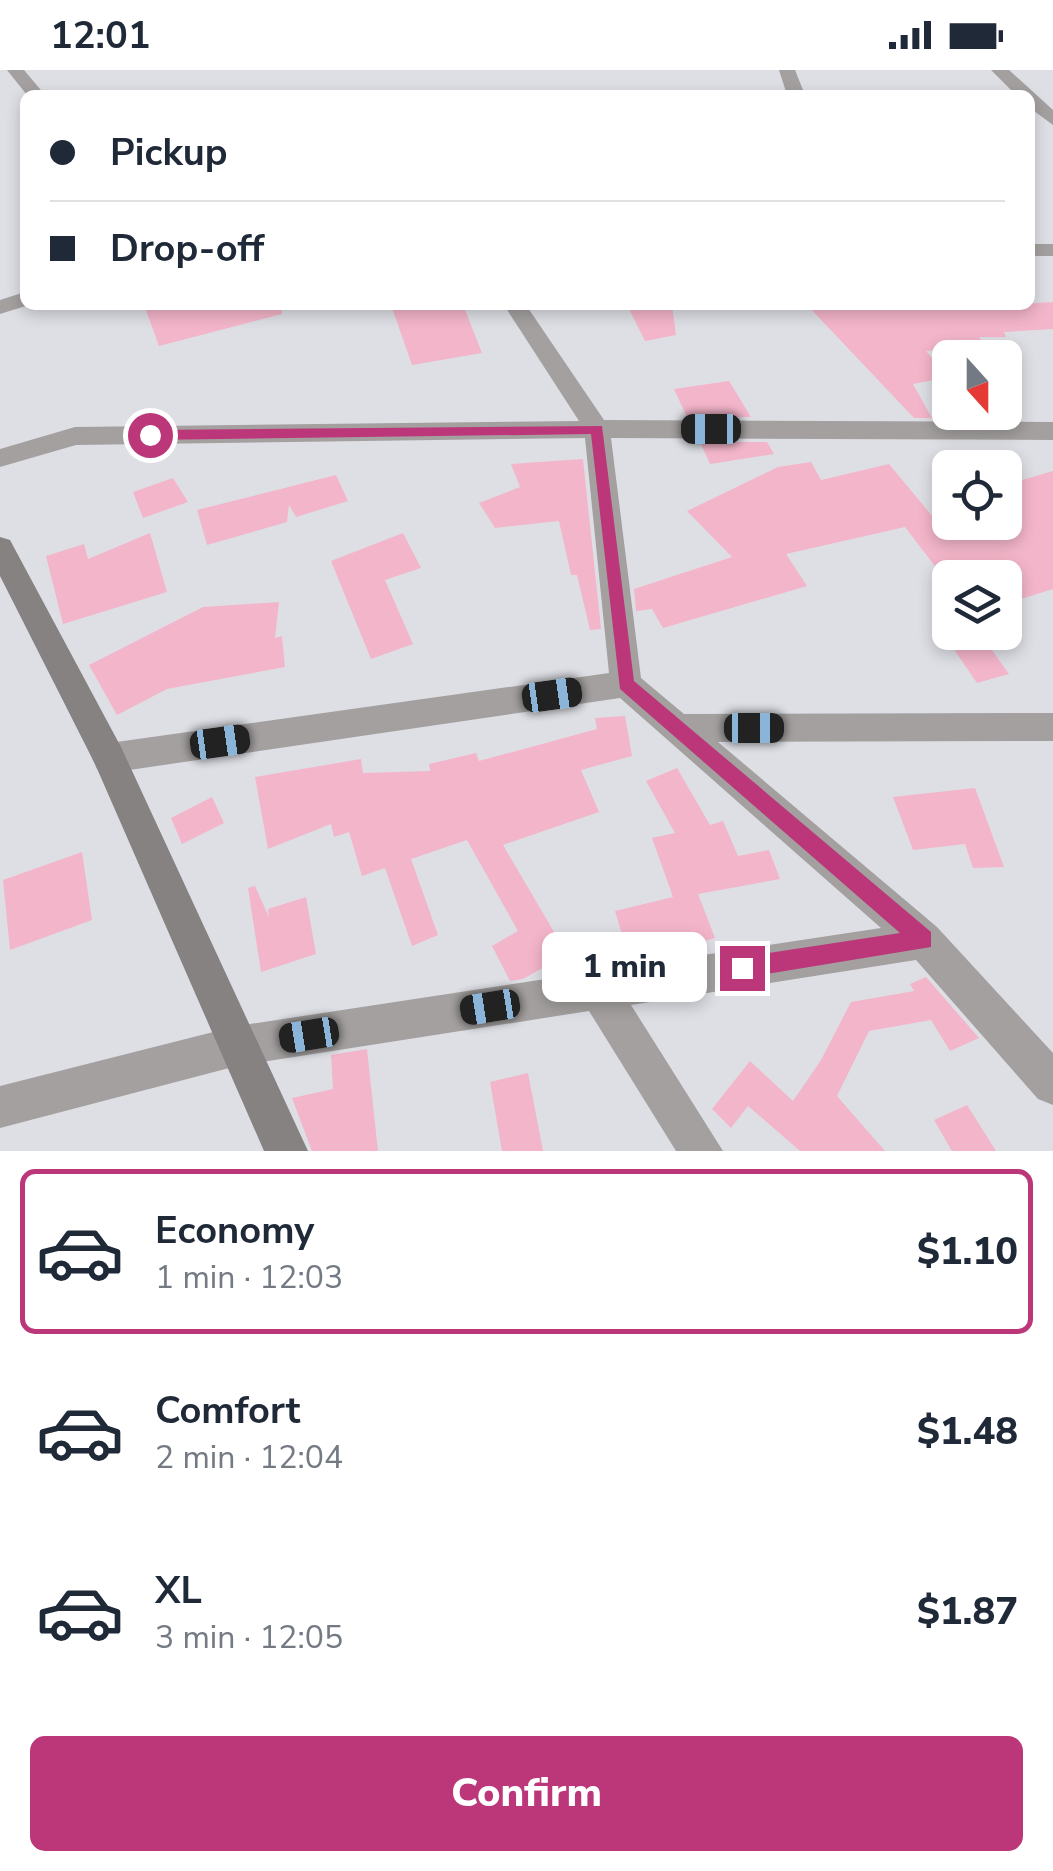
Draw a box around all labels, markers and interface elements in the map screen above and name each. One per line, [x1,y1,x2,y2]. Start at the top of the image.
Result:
text: 12:01 [50,10,151,61]
text: Pickup [110,127,228,178]
text: Drop-off [110,223,264,274]
north arrow [932,340,1022,430]
map controls [932,340,1022,650]
route start [128,413,173,458]
car [681,414,741,444]
button: locate [932,450,1022,540]
button: layers [932,560,1022,650]
car [520,676,584,714]
car [724,713,784,743]
car [188,723,252,761]
callout: 1 min [542,933,707,1003]
text: 1 min [582,945,667,988]
route end [720,946,765,991]
car [458,987,522,1027]
car [277,1015,341,1055]
text: Economy [155,1205,314,1256]
icon: car [35,1207,125,1297]
text: $1.10 [917,1226,1018,1277]
text: 1 min · 12:03 [155,1256,343,1299]
text: Comfort [155,1385,300,1436]
icon: car [35,1387,125,1477]
text: $1.48 [917,1406,1018,1457]
text: 2 min · 12:04 [155,1436,343,1479]
text: XL [155,1565,202,1616]
icon: car [35,1567,125,1657]
text: $1.87 [917,1586,1018,1637]
text: 3 min · 12:05 [155,1616,343,1659]
button: Confirm [30,1736,1023,1851]

